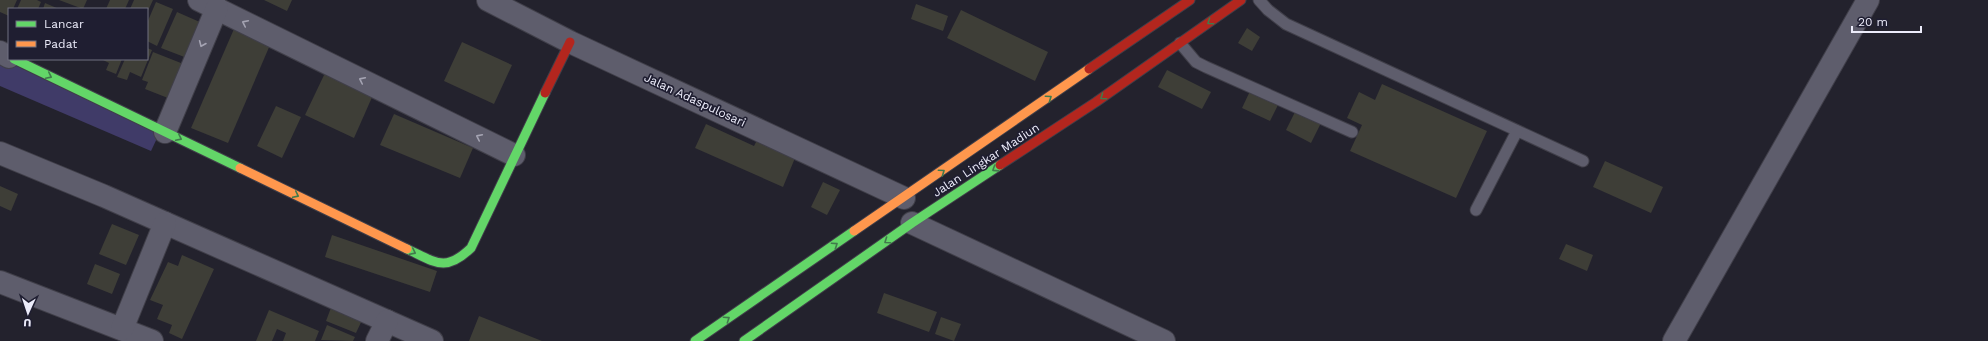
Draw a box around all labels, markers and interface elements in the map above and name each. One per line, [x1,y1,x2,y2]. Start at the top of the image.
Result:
legend [8,8,148,60]
scale bar [1852,8,1921,34]
text: 20 m [1858,15,1888,29]
text: Lancar [44,17,84,31]
one-way arrow [1207,17,1214,24]
one-way arrow [242,20,250,27]
text: Padat [44,37,77,51]
one-way arrow [199,40,207,48]
street label: Jalan Adaspulosari [642,70,748,130]
one-way arrow [45,71,52,79]
one-way arrow [359,77,366,85]
one-way arrow [1100,92,1107,100]
one-way arrow [1044,96,1051,103]
street label: Jalan Lingkar Madiun [930,120,1042,200]
one-way arrow [175,133,182,141]
one-way arrow [475,135,483,142]
one-way arrow [992,164,999,172]
one-way arrow [937,170,944,177]
one-way arrow [292,190,299,198]
one-way arrow [884,236,891,243]
one-way arrow [830,243,837,250]
one-way arrow [409,247,416,254]
north arrow [8,293,48,333]
text: U [23,316,32,329]
one-way arrow [723,317,730,324]

